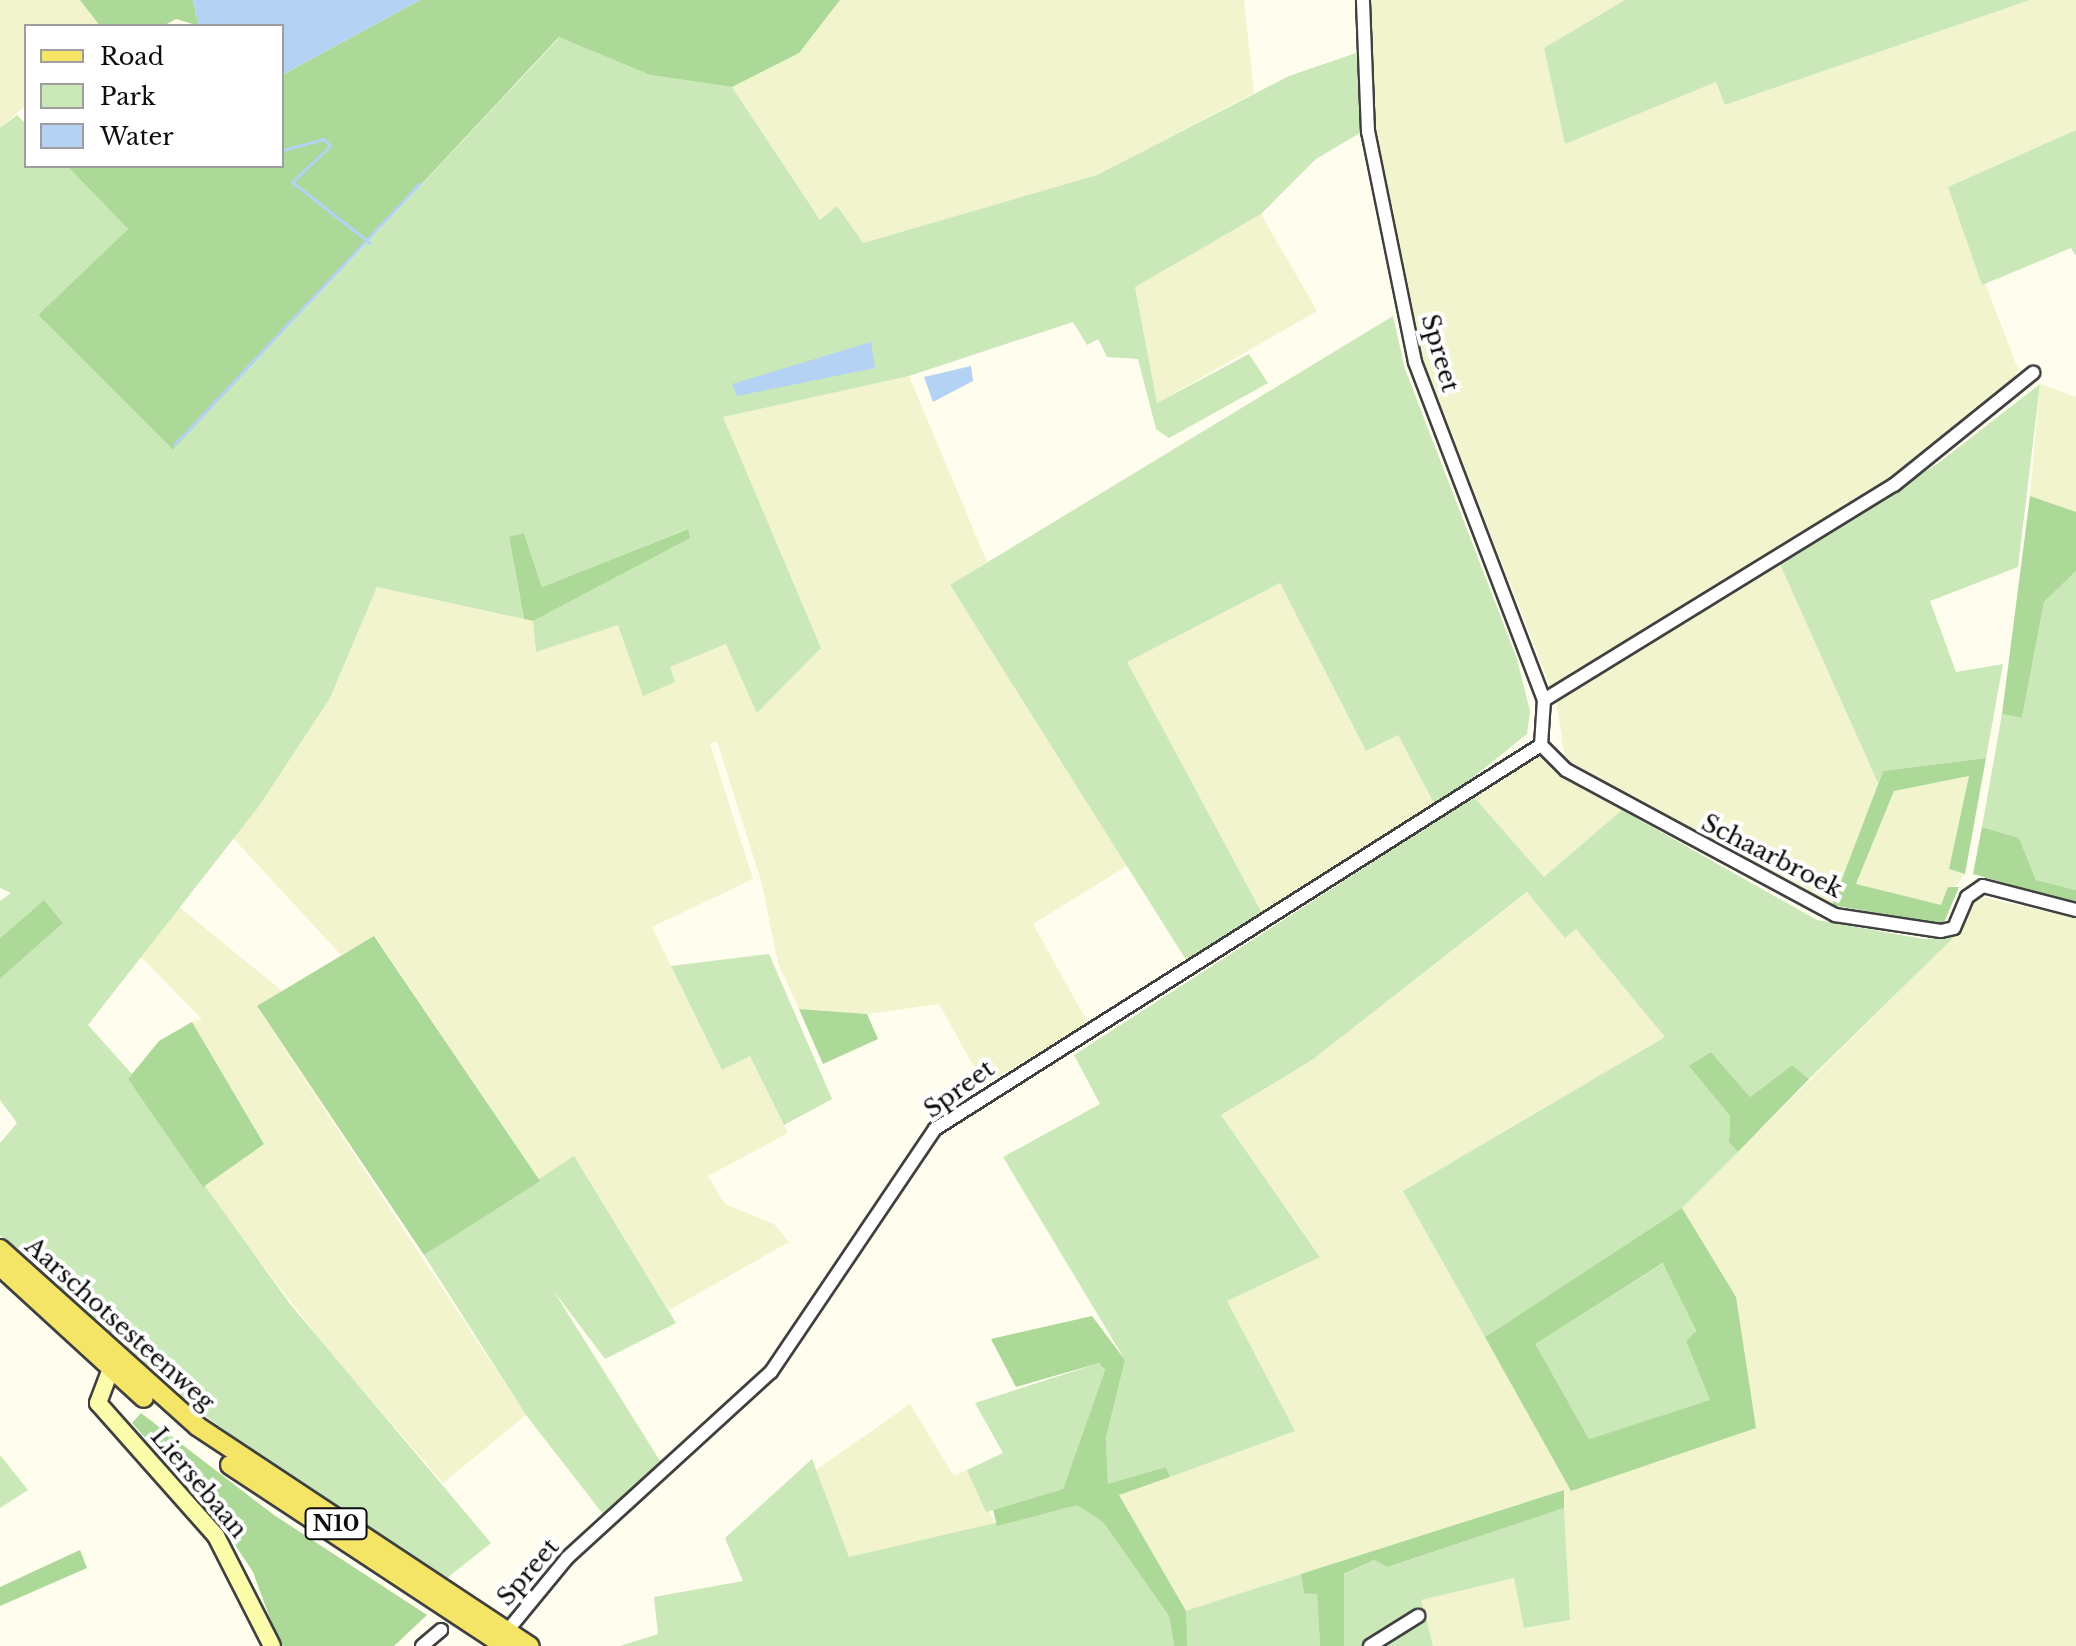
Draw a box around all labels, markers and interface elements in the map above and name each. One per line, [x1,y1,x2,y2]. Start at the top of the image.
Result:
legend [24,24,284,168]
text: Road [100,42,164,71]
text: Park [100,82,156,111]
text: Water [100,122,174,151]
street label: Spreet [1415,311,1465,395]
street label: Schaarbroek [1697,808,1847,904]
street label: Spreet [918,1054,1000,1124]
street label: Aarschotsesteenweg [19,1231,221,1417]
street label: Liersebaan [145,1422,253,1544]
road number: N10 [304,1506,368,1542]
street label: Spreet [491,1533,565,1611]

